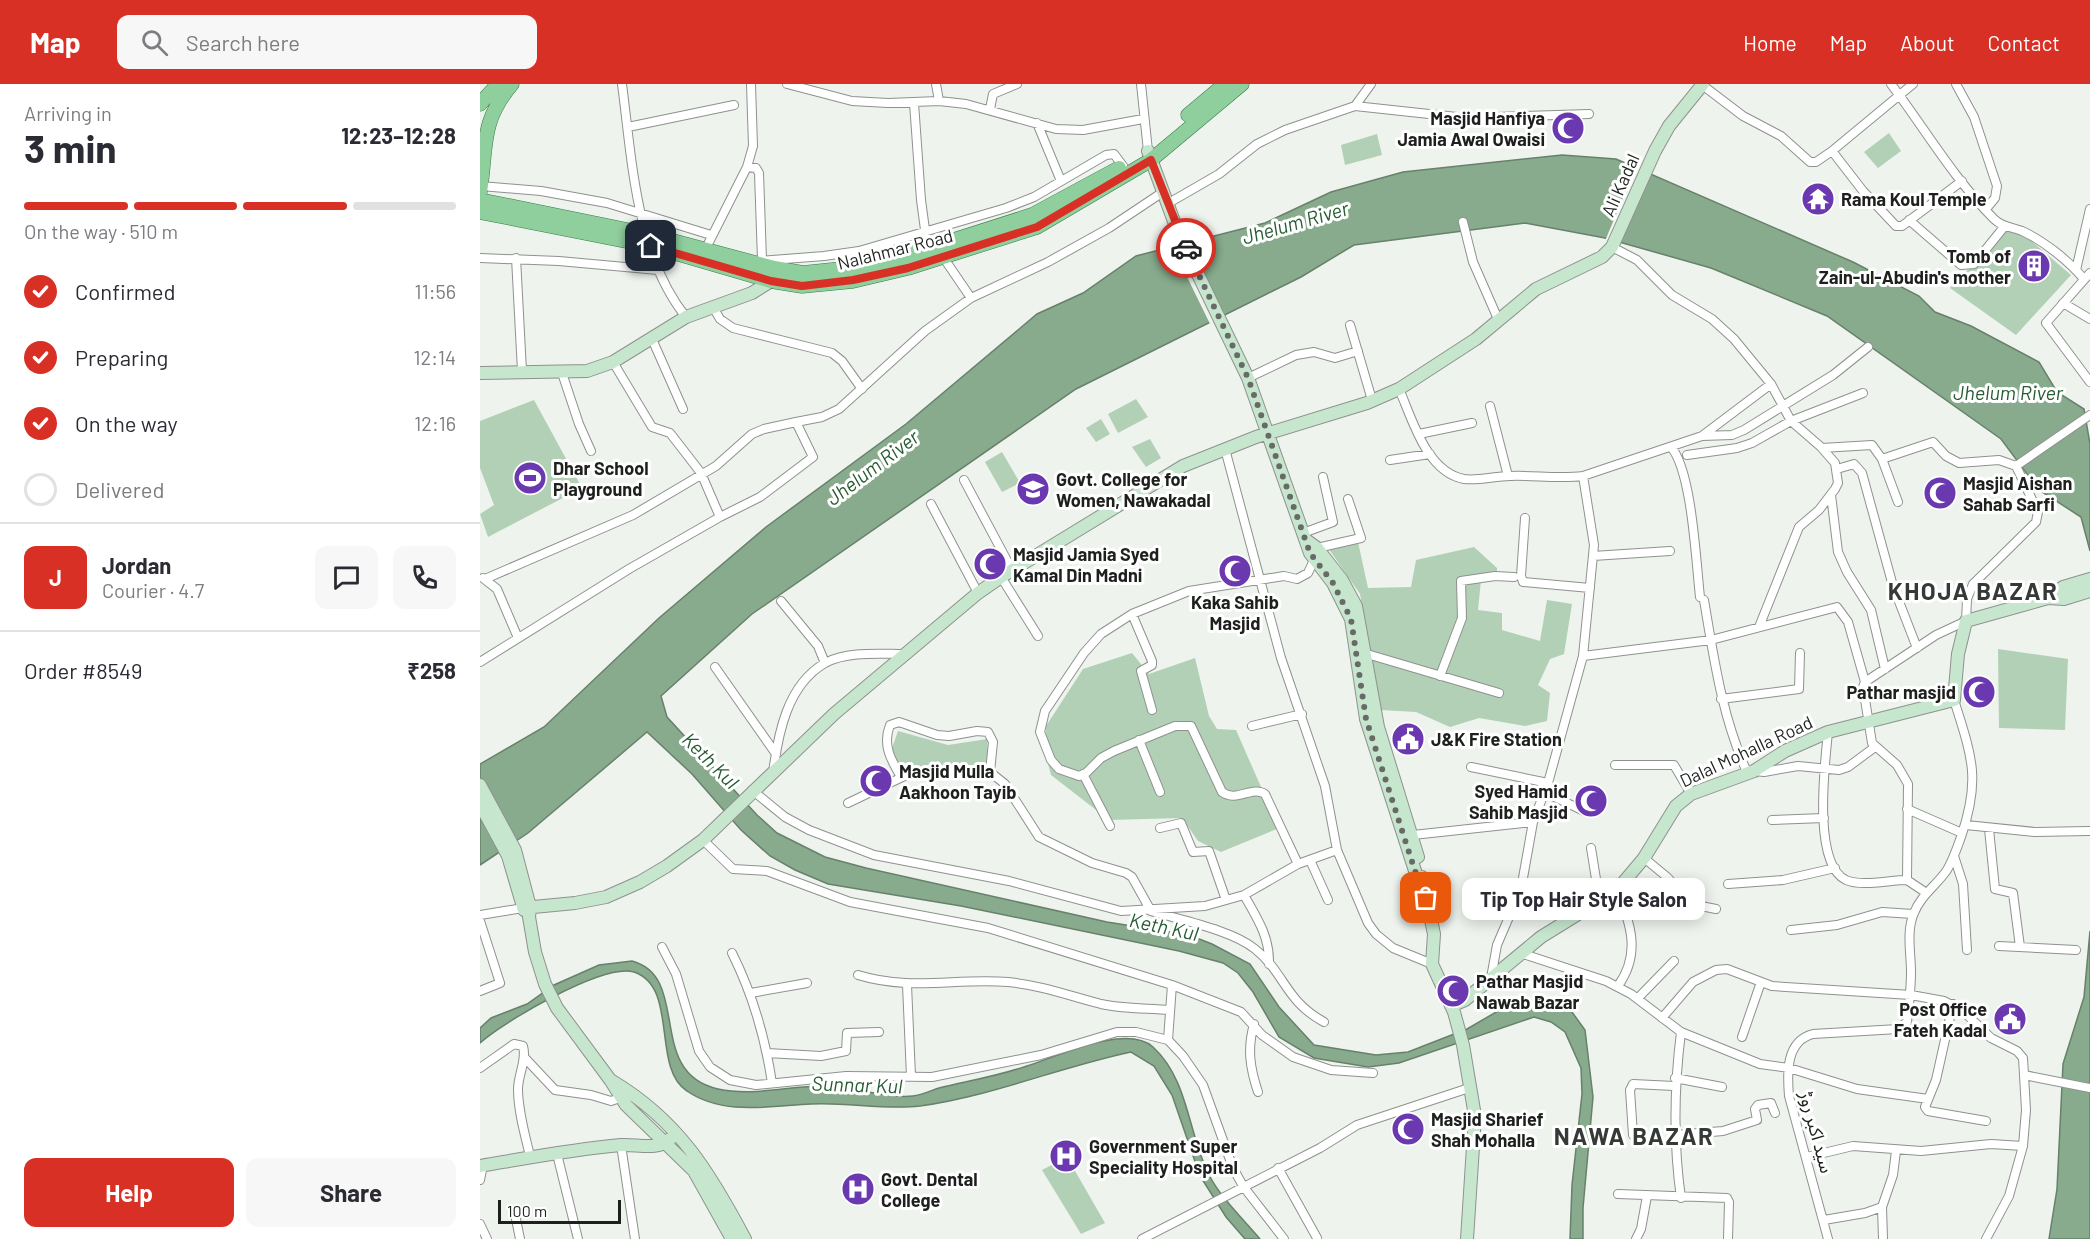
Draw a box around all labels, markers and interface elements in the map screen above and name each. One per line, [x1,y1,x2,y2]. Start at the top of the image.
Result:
search box [117,15,537,69]
text: Map [30,25,81,59]
icon: search [138,26,171,59]
text: Search here [186,29,300,55]
text: Home [1743,30,1797,55]
text: Map [1830,30,1867,55]
text: About [1900,30,1955,55]
text: Contact [1988,30,2060,55]
text: Arriving in [24,101,112,125]
place label: Masjid Hanfiya Jamia Awal Owaisi [1398,107,1545,150]
mosque icon: Masjid Hanfiya Jamia Awal Owaisi [1550,110,1586,146]
text: 12:23–12:28 [341,122,456,148]
text: 3 min [24,124,117,171]
street label: Ali Kadal [1596,150,1644,220]
temple icon: Rama Koul Temple [1800,181,1836,217]
place label: Rama Koul Temple [1841,188,1987,210]
water label: Jhelum River [1239,195,1352,249]
courier [1156,218,1216,278]
text: On the way · 510 m [24,219,178,243]
pin [625,220,676,271]
street label: Nalahmar Road [835,224,955,274]
icon: home [634,229,667,262]
icon: car [1170,232,1203,265]
place label: Tomb of Zain-ul-Abudin's mother [1819,245,2011,288]
building icon: Tomb of Zain-ul-Abudin's mother [2016,248,2052,284]
icon: check [24,275,57,308]
text: Confirmed [75,278,175,304]
text: 11:56 [415,279,456,303]
icon: check [24,341,57,374]
text: Preparing [75,344,168,370]
text: 12:14 [413,345,456,369]
water label: Jhelum River [1953,380,2064,404]
icon: check [24,407,57,440]
text: On the way [75,410,178,436]
text: 12:16 [414,411,456,435]
water label: Jhelum River [821,424,924,510]
place label: Dhar School Playground [553,457,649,500]
sports icon: Dhar School Playground [512,460,548,496]
place label: Govt. College for Women, Nawakadal [1056,468,1211,511]
school or university icon: Govt. College for Women, Nawakadal [1015,471,1051,507]
place label: Masjid Aishan Sahab Sarfi [1963,472,2072,515]
mosque icon: Masjid Aishan Sahab Sarfi [1922,475,1958,511]
text: Delivered [75,476,164,502]
place label: Masjid Jamia Syed Kamal Din Madni [1013,543,1159,586]
button: chat [315,546,378,609]
button: phone [393,546,456,609]
mosque icon: Masjid Jamia Syed Kamal Din Madni [972,546,1008,582]
text: Jordan [102,552,171,578]
mosque icon: Kaka Sahib Masjid [1217,553,1253,589]
text: J [49,564,62,590]
district label: KHOJA BAZAR [1888,576,2058,605]
text: Courier · 4.7 [102,578,204,602]
place label: Kaka Sahib Masjid [1191,591,1279,634]
text: Order #8549 [24,657,143,683]
text: ₹258 [407,657,456,683]
mosque icon: Pathar masjid [1961,674,1997,710]
place label: Pathar masjid [1846,681,1956,703]
street label: Dalal Mohalla Road [1676,711,1816,791]
public building icon: J&K Fire Station [1390,721,1426,757]
water label: Keth Kul [678,727,745,794]
place label: J&K Fire Station [1431,728,1562,750]
place label: Masjid Mulla Aakhoon Tayib [899,760,1016,803]
mosque icon: Masjid Mulla Aakhoon Tayib [858,763,894,799]
place label: Syed Hamid Sahib Masjid [1469,780,1568,823]
mosque icon: Syed Hamid Sahib Masjid [1573,783,1609,819]
pin [1400,872,1451,923]
callout: Tip Top Hair Style Salon [1462,877,1705,919]
icon: bag [1409,881,1442,914]
text: Tip Top Hair Style Salon [1480,887,1687,911]
water label: Keth Kul [1127,907,1201,945]
place label: Pathar Masjid Nawab Bazar [1476,970,1583,1013]
mosque icon: Pathar Masjid Nawab Bazar [1435,973,1471,1009]
place label: Post Office Fateh Kadal [1894,998,1987,1041]
public building icon: Post Office Fateh Kadal [1992,1001,2028,1037]
water label: Sunnar Kul [811,1070,903,1098]
street label: سید اکبر روڑ [1794,1088,1838,1176]
place label: Masjid Sharief Shah Mohalla [1431,1108,1544,1151]
mosque icon: Masjid Sharief Shah Mohalla [1390,1111,1426,1147]
district label: NAWA BAZAR [1554,1121,1714,1150]
place label: Government Super Speciality Hospital [1089,1135,1238,1178]
hospital icon: Government Super Speciality Hospital [1048,1138,1084,1174]
button: Help [24,1158,234,1227]
button: Share [246,1158,456,1227]
place label: Govt. Dental College [881,1168,978,1211]
hospital icon: Govt. Dental College [840,1171,876,1207]
scale bar [498,1197,621,1224]
text: 100 m [507,1201,547,1220]

